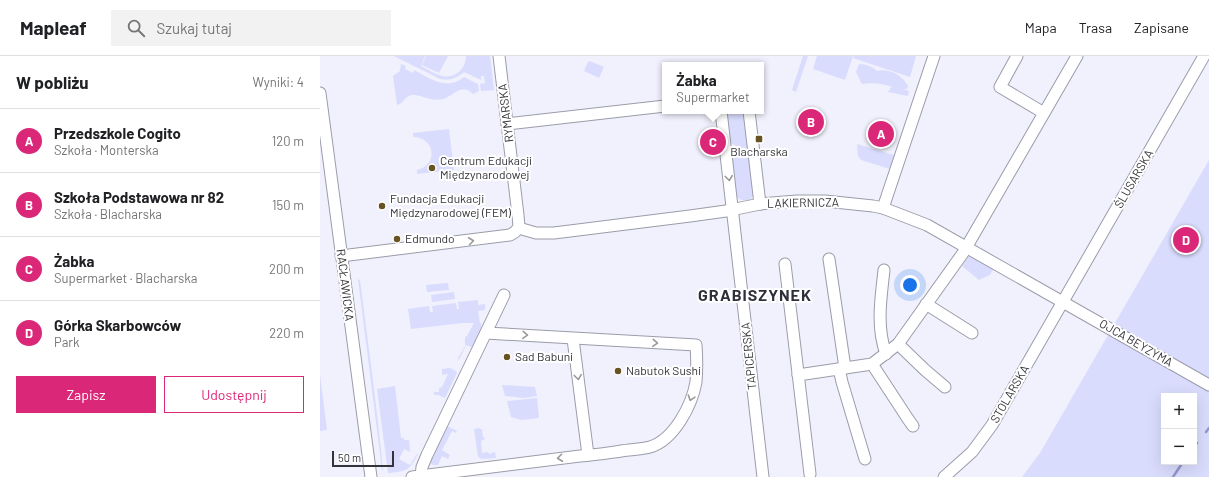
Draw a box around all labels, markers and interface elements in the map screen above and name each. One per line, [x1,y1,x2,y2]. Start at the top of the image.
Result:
search box [111,10,391,46]
text: Mapleaf [20,16,87,39]
icon: search [125,17,147,39]
text: Szukaj tutaj [157,19,232,37]
text: Mapa [1025,19,1057,36]
text: Trasa [1079,19,1112,36]
text: Zapisane [1134,19,1189,36]
popup [662,62,764,114]
text: Żabka [676,71,717,89]
text: W pobliżu [16,72,89,92]
text: Wyniki: 4 [252,74,304,90]
street label: RYMARSKA [494,83,516,143]
text: Supermarket [676,89,750,105]
pin: B [798,107,824,137]
pin: A [868,119,894,149]
text: Przedszkole Cogito [54,124,181,142]
pin: C [700,127,726,157]
text: A [25,133,33,149]
text: 120 m [272,133,304,149]
marker: Blacharska [754,134,764,144]
text: Szkoła · Monterska [54,142,159,158]
place label: Blacharska [730,144,788,158]
street label: ŚLUSARSKA [1111,147,1155,210]
place label: Centrum Edukacji Międzynarodowej [440,153,532,181]
marker: Centrum Edukacji Międzynarodowej [427,163,437,173]
one-way arrow [724,174,733,181]
text: Szkoła Podstawowa nr 82 [54,188,224,206]
place label: Fundacja Edukacji Międzynarodowej (FEM) [390,191,512,219]
street label: LAKIERNICZA [767,194,839,210]
text: B [25,197,33,213]
text: 150 m [272,197,304,213]
marker: Fundacja Edukacji Międzynarodowej (FEM) [377,201,387,211]
text: Szkoła · Blacharska [54,206,162,222]
pin: D [1173,225,1199,255]
place label: Edmundo [405,231,455,245]
marker: Edmundo [392,234,402,244]
one-way arrow [468,236,474,245]
street label: RACŁAWICKA [335,248,357,322]
text: Żabka [54,252,94,270]
text: C [25,261,33,277]
text: 200 m [269,261,304,277]
text: Supermarket · Blacharska [54,270,197,286]
your location [900,275,920,295]
district label: GRABISZYNEK [698,285,812,304]
text: Górka Skarbowców [54,316,181,334]
street label: OJCA BEYZYMA [1097,316,1176,369]
street label: TAPICERSKA [738,322,758,390]
text: D [25,325,33,341]
text: 220 m [269,325,304,341]
one-way arrow [522,331,528,340]
text: Park [54,334,80,350]
one-way arrow [652,338,658,347]
place label: Sad Babuni [515,349,573,363]
marker: Sad Babuni [502,352,512,362]
street label: STOLARSKA [987,362,1031,425]
place label: Nabutok Sushi [626,363,701,377]
marker: Nabutok Sushi [613,366,623,376]
one-way arrow [573,374,582,380]
button: Zapisz [16,376,156,413]
button: Udostępnij [164,376,304,413]
map controls [1161,393,1197,465]
button: + [1161,393,1197,429]
one-way arrow [687,394,696,401]
button: − [1161,429,1197,465]
scale bar [332,449,394,468]
text: 50 m [338,451,361,464]
one-way arrow [556,454,563,463]

